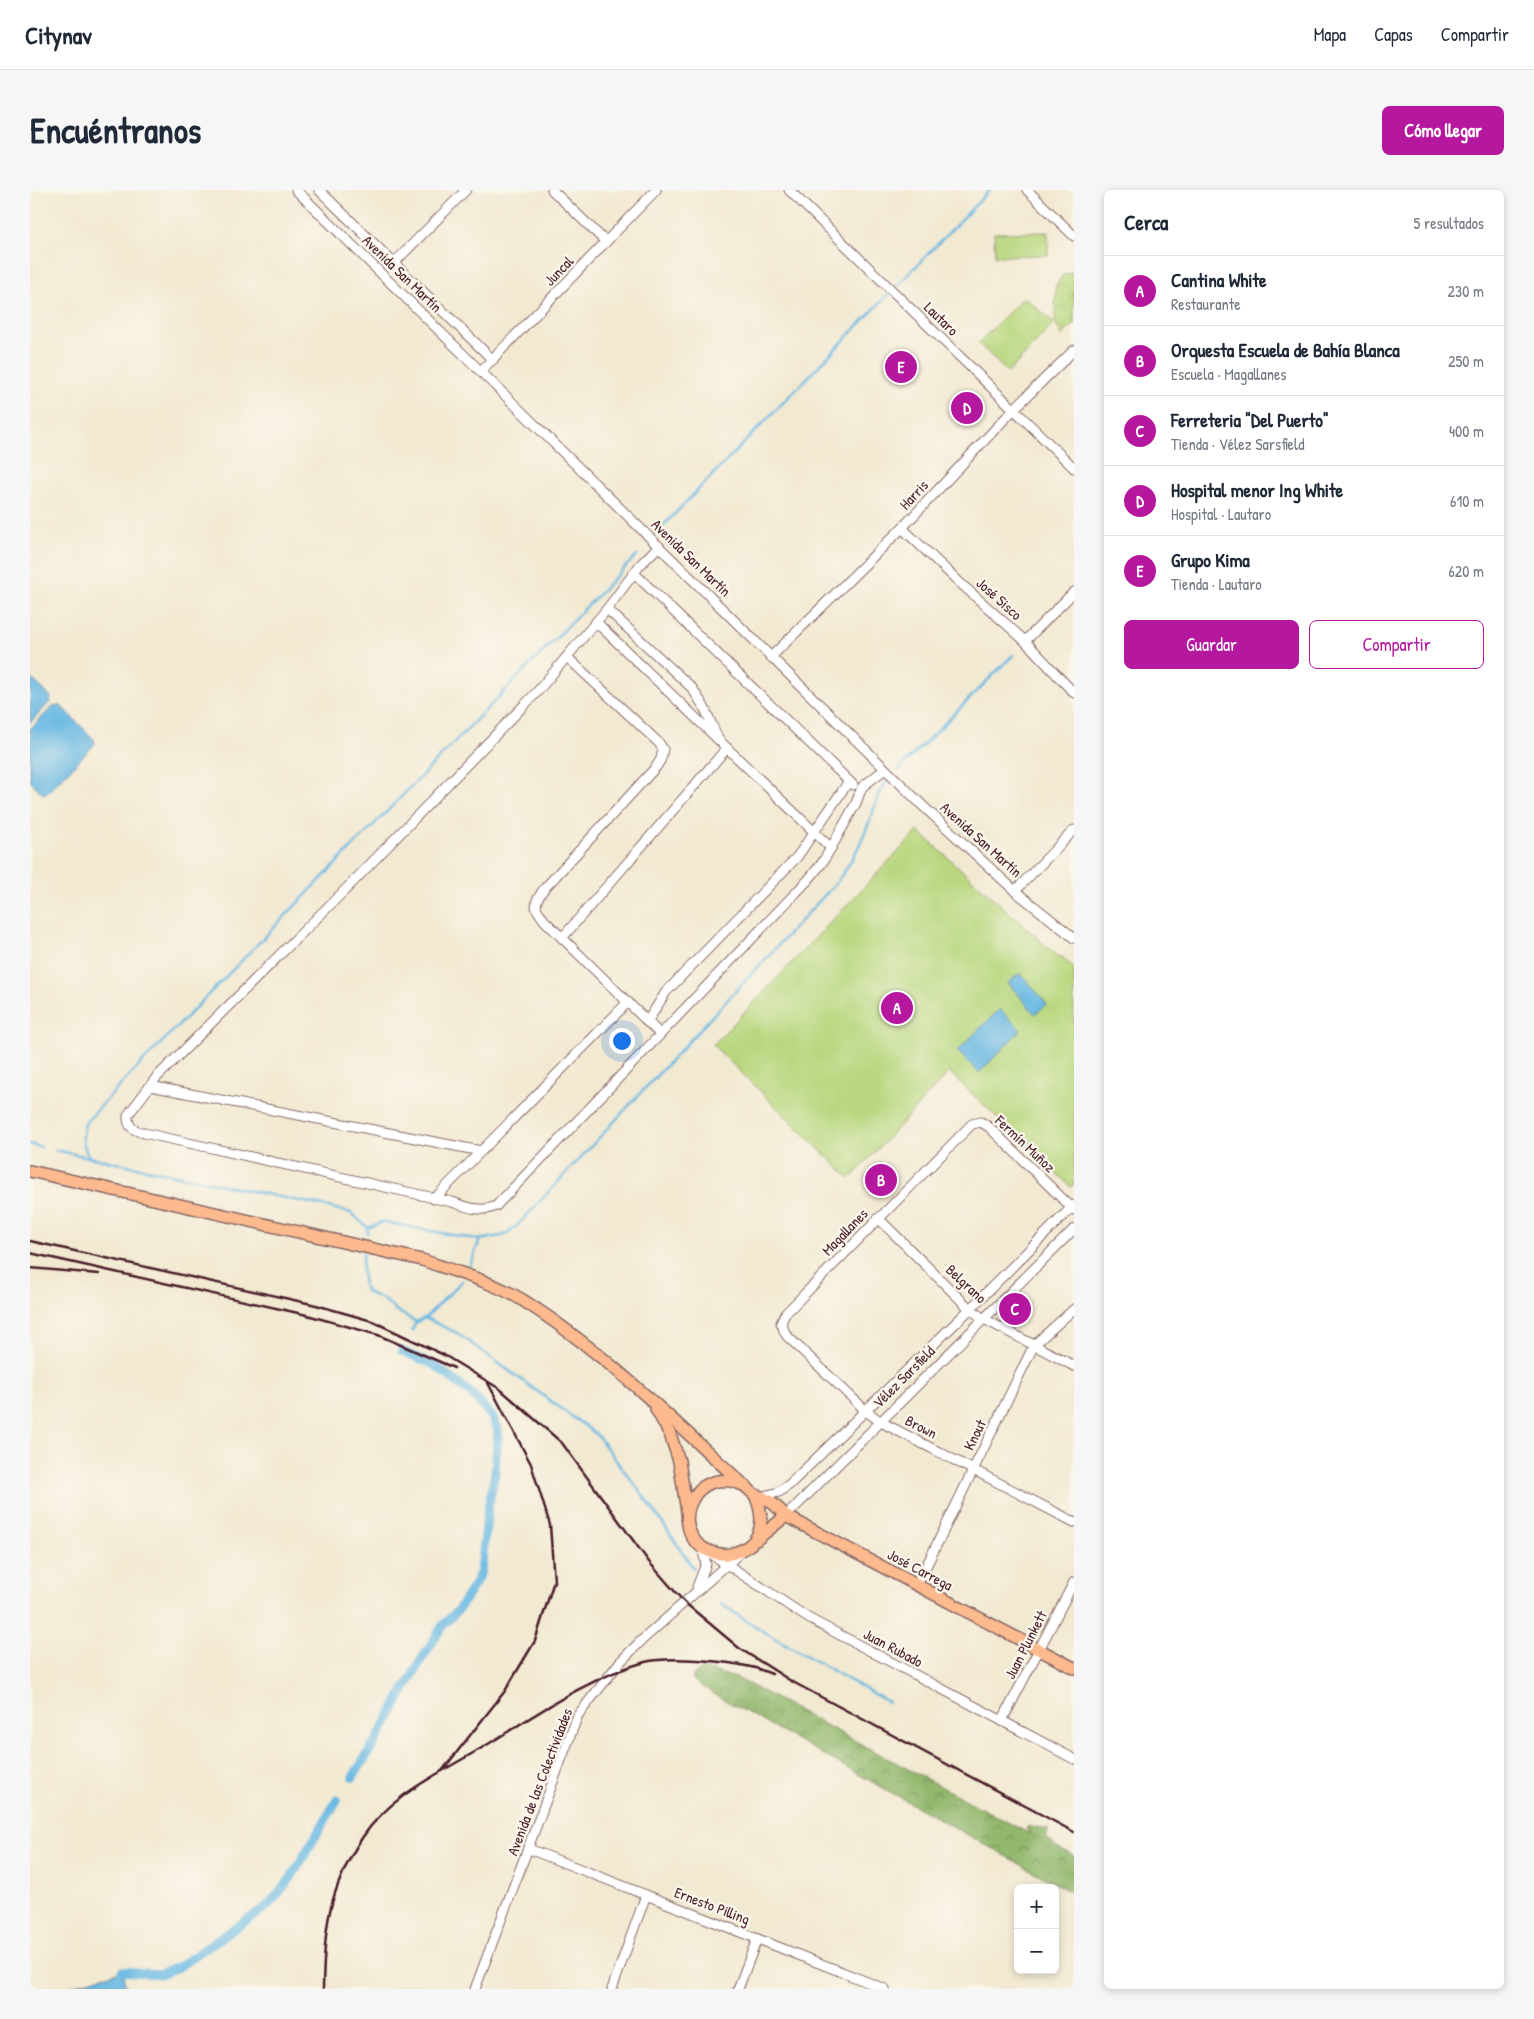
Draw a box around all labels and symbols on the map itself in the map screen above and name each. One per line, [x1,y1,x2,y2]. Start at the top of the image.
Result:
street label: Avenida San Martín [358,230,447,317]
street label: Juncal [539,251,578,290]
street label: Lautaro [920,297,963,340]
pin: E [885,348,917,386]
pin: D [951,389,983,427]
street label: Harris [894,475,933,514]
street label: Avenida San Martín [647,514,736,601]
street label: José Sisco [972,573,1027,625]
street label: Avenida San Martín [936,797,1027,882]
pin: A [881,989,913,1027]
your location [609,1028,635,1054]
street label: Fermín Muñoz [990,1110,1060,1177]
pin: B [865,1161,897,1199]
street label: Magallanes [817,1203,873,1260]
street label: Belgrano [941,1259,991,1308]
pin: C [999,1290,1031,1328]
street label: Vélez Sarsfield [868,1341,940,1412]
street label: Brown [902,1410,941,1444]
street label: Knout [958,1415,991,1454]
street label: José Carrega [884,1544,957,1596]
street label: Juan Plunkett [999,1606,1052,1683]
street label: Juan Rubado [860,1623,927,1672]
street label: Avenida de las Colectividades [502,1705,577,1859]
street label: Ernesto Pilling [671,1881,753,1930]

